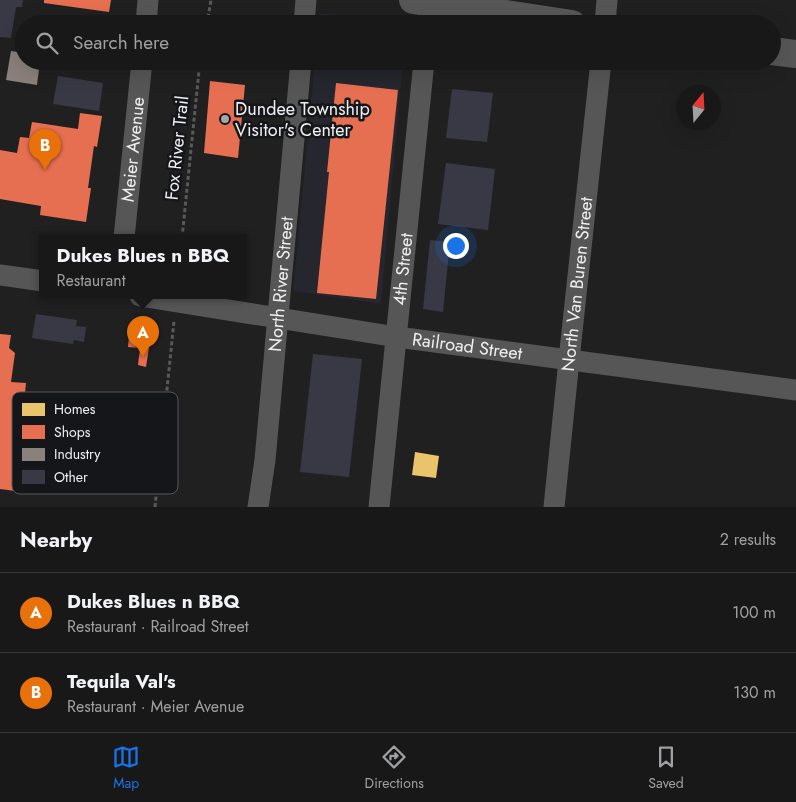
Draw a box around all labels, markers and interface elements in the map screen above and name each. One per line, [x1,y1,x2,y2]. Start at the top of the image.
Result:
search box [15,15,781,70]
icon: search [33,29,61,57]
text: Search here [73,29,169,56]
north arrow [676,85,721,130]
street label: Fox River Trail [159,95,195,201]
street label: Meier Avenue [115,96,151,203]
place label: Dundee Township Visitor's Center [235,96,370,143]
marker: Dundee Township Visitor's Center [219,113,231,125]
pin: B [29,129,61,170]
street label: North Van Buren Street [555,195,599,373]
street label: North River Street [262,215,300,353]
street label: 4th Street [386,231,420,307]
your location [443,233,469,259]
popup [39,234,247,299]
text: Dukes Blues n BBQ [57,242,229,269]
text: Restaurant [57,269,126,292]
pin: A [127,316,159,357]
street label: Railroad Street [411,326,524,367]
legend [12,392,178,494]
text: Homes [54,399,96,419]
text: Shops [54,422,91,442]
text: Industry [54,444,101,464]
text: Other [54,467,88,487]
text: Nearby [20,525,92,555]
text: 2 results [720,528,776,551]
text: Dukes Blues n BBQ [67,588,240,615]
text: A [30,601,42,624]
text: 100 m [732,601,776,624]
text: Restaurant · Railroad Street [67,615,249,638]
text: Tequila Val's [67,668,176,695]
text: B [31,681,41,704]
text: 130 m [733,681,776,704]
text: Restaurant · Meier Avenue [67,695,244,718]
tab: Map [112,743,140,793]
tab: Directions [365,743,424,793]
tab: Saved [648,743,684,793]

